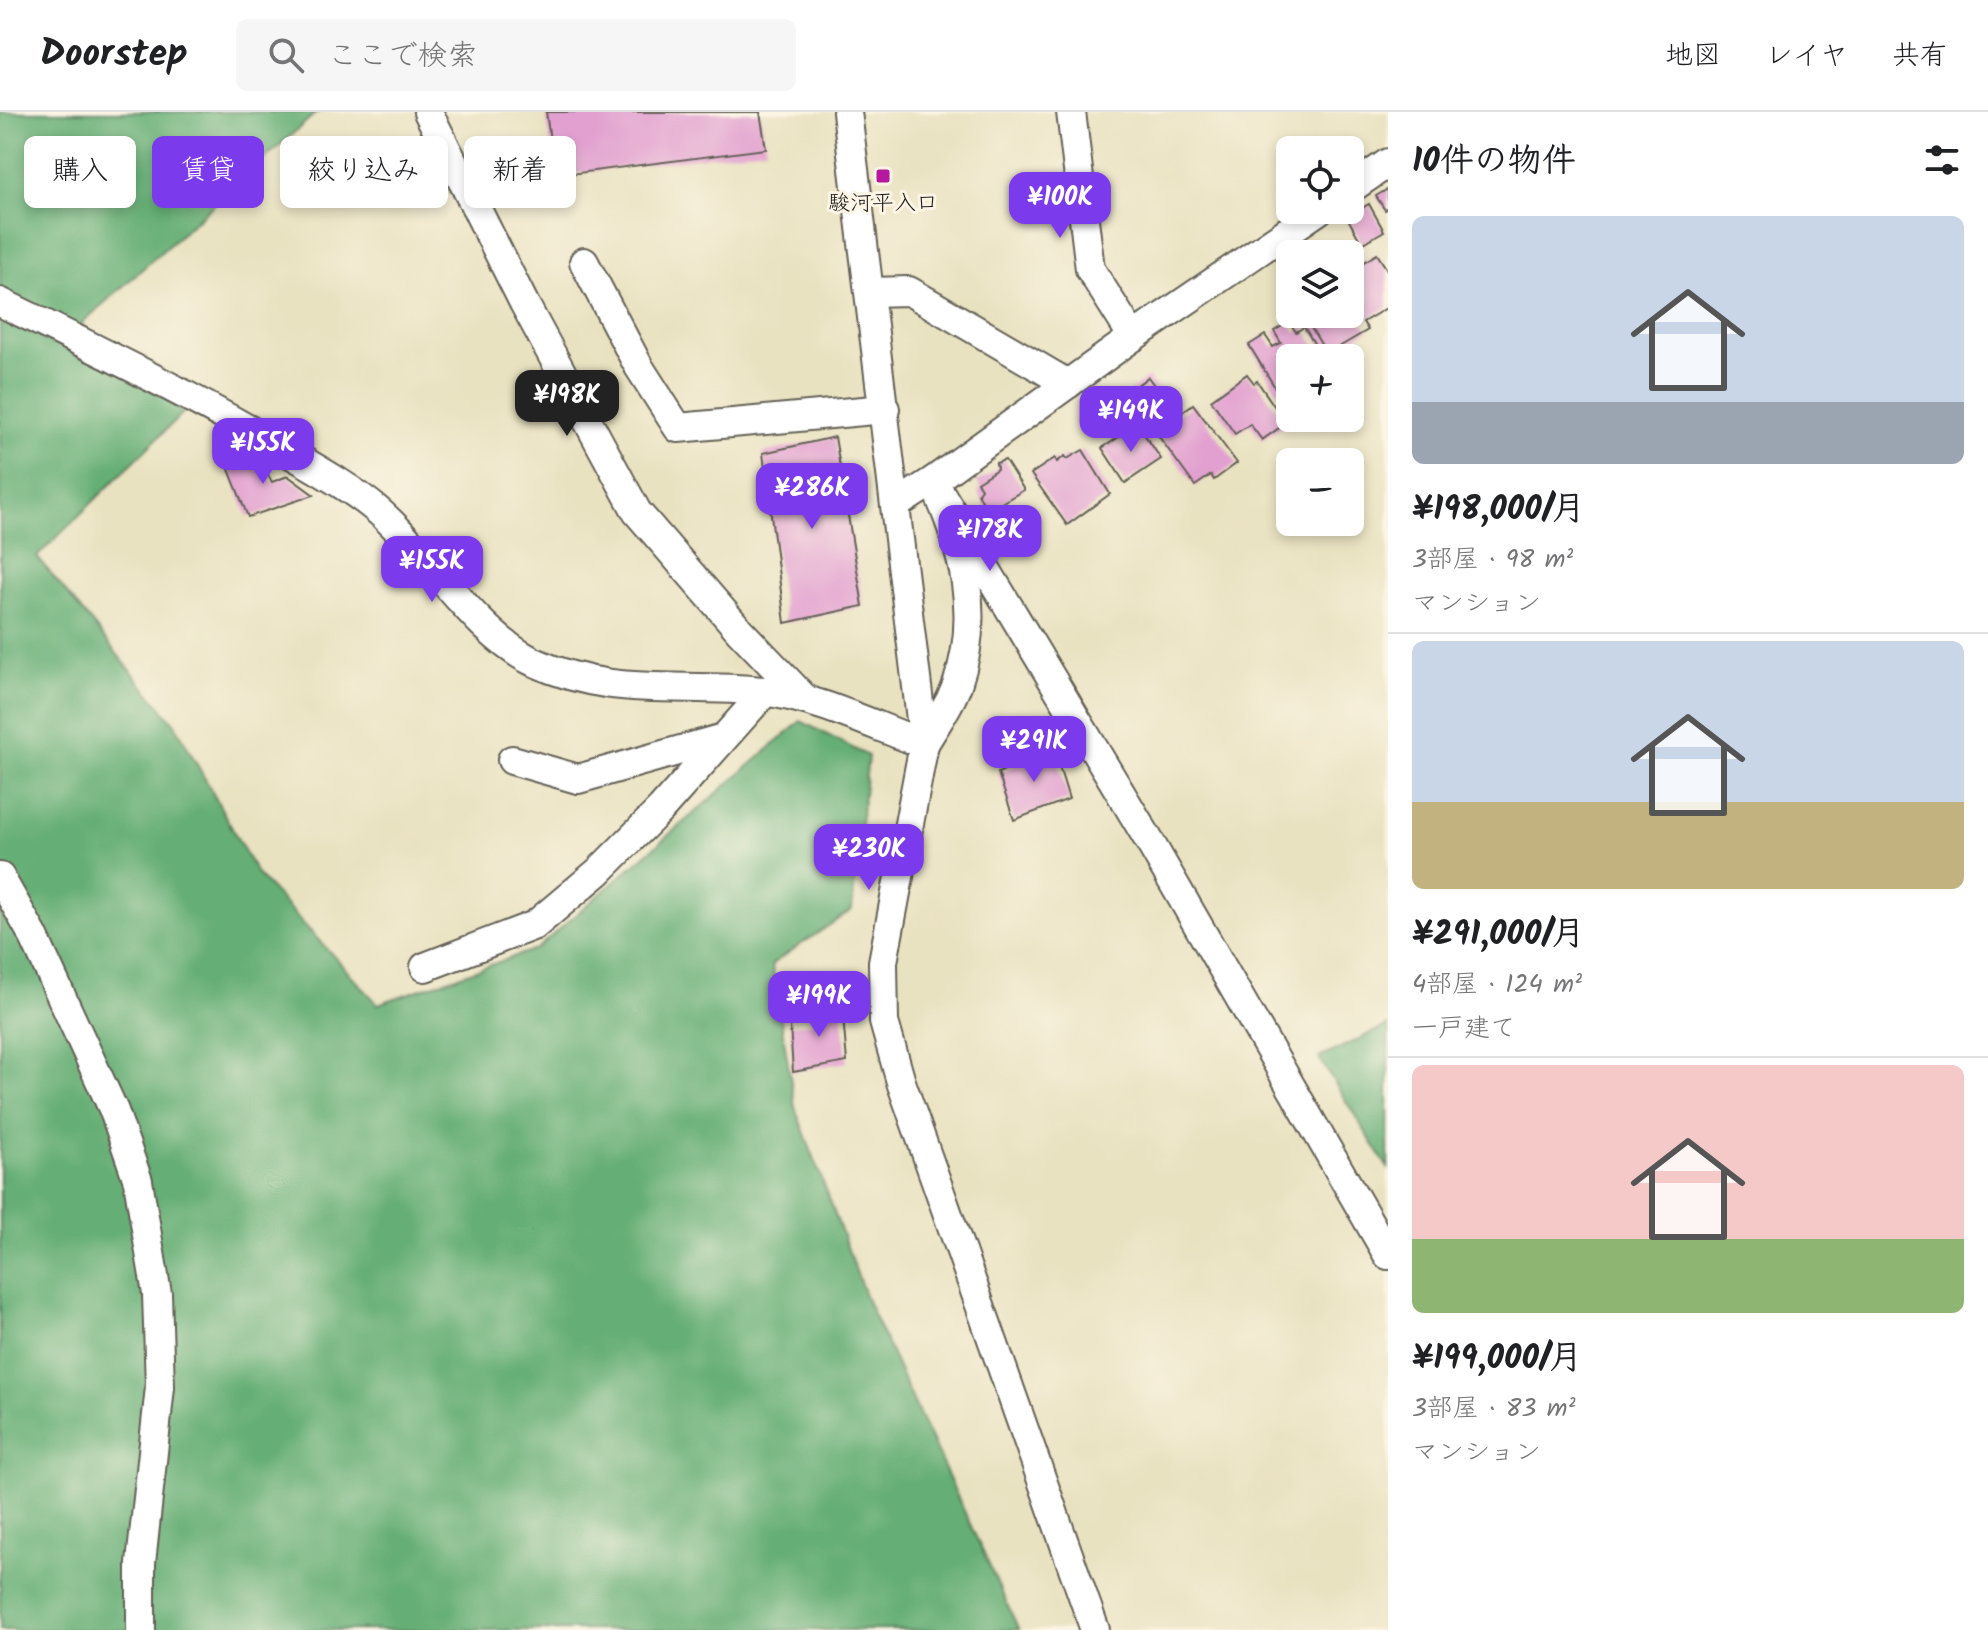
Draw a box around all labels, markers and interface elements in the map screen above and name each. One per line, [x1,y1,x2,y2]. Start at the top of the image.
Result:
search box [236,19,796,91]
text: Doorstep [40,25,188,85]
icon: search [264,33,308,77]
text: ここで検索 [328,33,478,81]
text: 地図 [1665,34,1721,79]
text: レイヤ [1765,34,1848,79]
text: 共有 [1892,34,1948,79]
text: 10件の物件 [1412,135,1576,189]
chip: 購入 [24,136,136,208]
chip: 賃貸 [152,136,264,208]
chip: 絞り込み [280,136,448,208]
chip: 新着 [464,136,576,208]
map controls [1276,136,1364,536]
button: locate [1276,136,1364,224]
icon: filters [1920,138,1964,182]
marker: 駿河平入口 [874,167,892,185]
pin: ¥100K [1004,172,1116,240]
text: ¥100K [1027,177,1093,219]
place label: 駿河平入口 [828,187,938,222]
button: layers [1276,240,1364,328]
icon: home [1616,268,1760,412]
button: + [1276,344,1364,432]
pin: ¥198K [511,370,623,438]
text: ¥198K [533,375,601,417]
pin: ¥149K [1075,386,1187,454]
text: ¥149K [1098,391,1164,433]
pin: ¥155K [207,418,319,486]
text: ¥155K [230,423,296,465]
button: − [1276,448,1364,536]
pin: ¥286K [756,463,868,531]
text: ¥286K [774,468,850,510]
text: ¥198,000/月 [1412,483,1585,537]
pin: ¥178K [934,505,1046,573]
text: ¥178K [956,510,1024,552]
pin: ¥155K [376,536,488,604]
text: 3部屋 · 98 m² [1412,539,1573,581]
text: ¥155K [399,541,465,583]
text: マンション [1412,583,1541,625]
icon: home [1616,693,1760,837]
pin: ¥291K [978,716,1090,784]
text: ¥291K [1000,721,1068,763]
pin: ¥230K [813,824,925,892]
text: ¥230K [832,829,906,871]
text: ¥291,000/月 [1412,908,1585,962]
text: 4部屋 · 124 m² [1412,964,1582,1006]
pin: ¥199K [763,971,875,1039]
text: ¥199K [786,976,852,1018]
text: 一戸建て [1412,1008,1516,1050]
icon: home [1616,1117,1760,1261]
text: ¥199,000/月 [1412,1332,1582,1386]
text: 3部屋 · 83 m² [1412,1388,1576,1430]
text: マンション [1412,1432,1541,1474]

